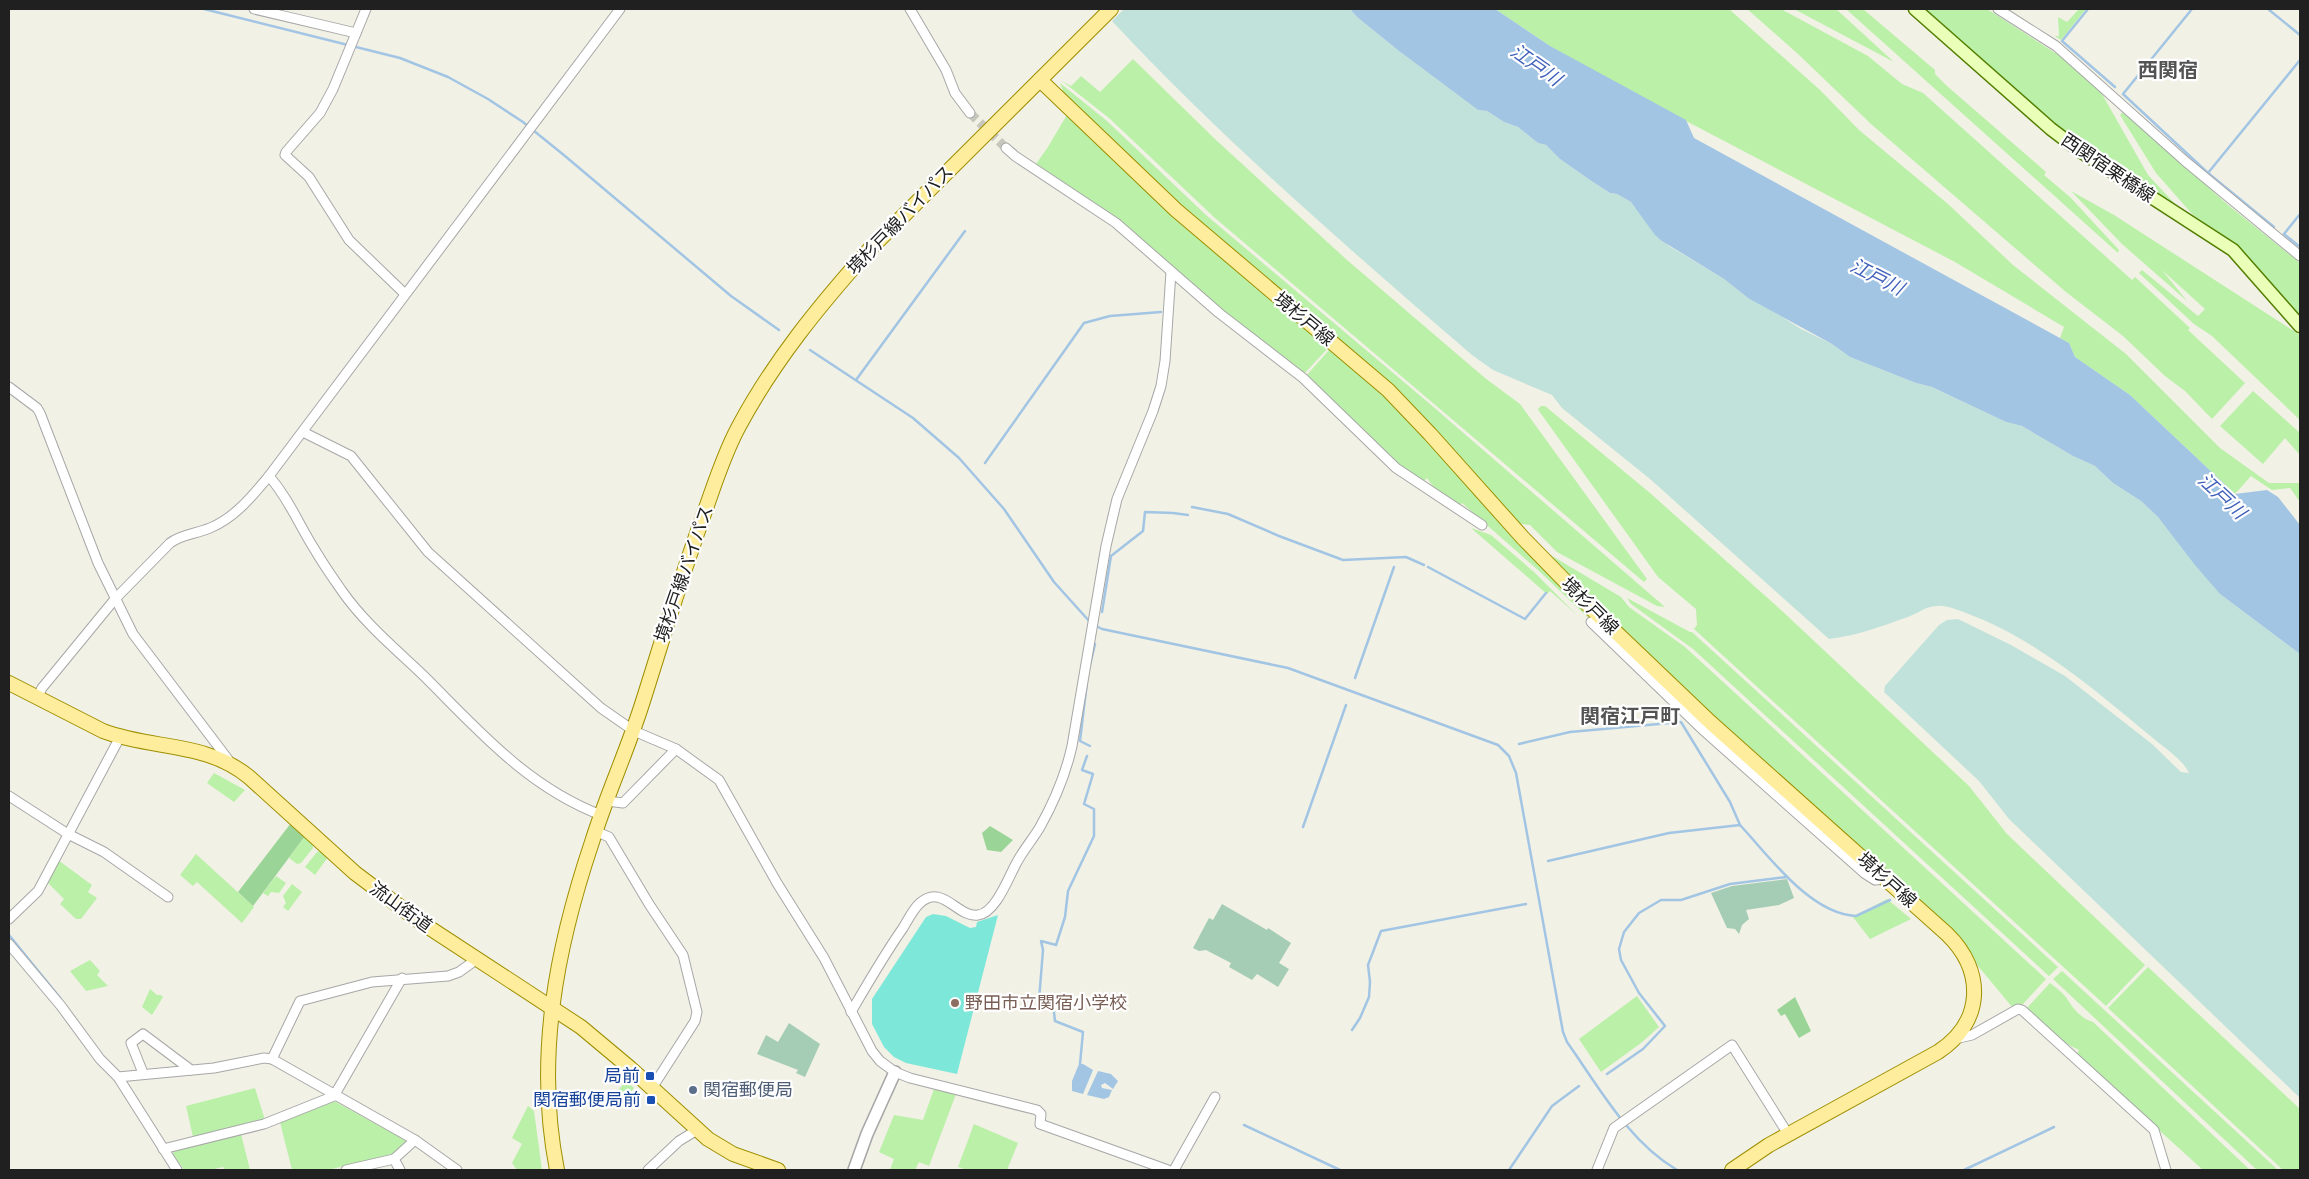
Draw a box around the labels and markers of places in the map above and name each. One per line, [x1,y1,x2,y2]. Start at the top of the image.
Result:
place label: 野田市立関宿小学校 [965,991,1127,1015]
marker: 野田市立関宿小学校 [949,997,961,1009]
place label: 局前 [604,1064,640,1088]
marker: 局前 [644,1070,656,1082]
place label: 関宿郵便局 [703,1078,793,1102]
marker: 関宿郵便局 [687,1084,699,1096]
place label: 関宿郵便局前 [533,1088,641,1112]
marker: 関宿郵便局前 [645,1094,657,1106]

